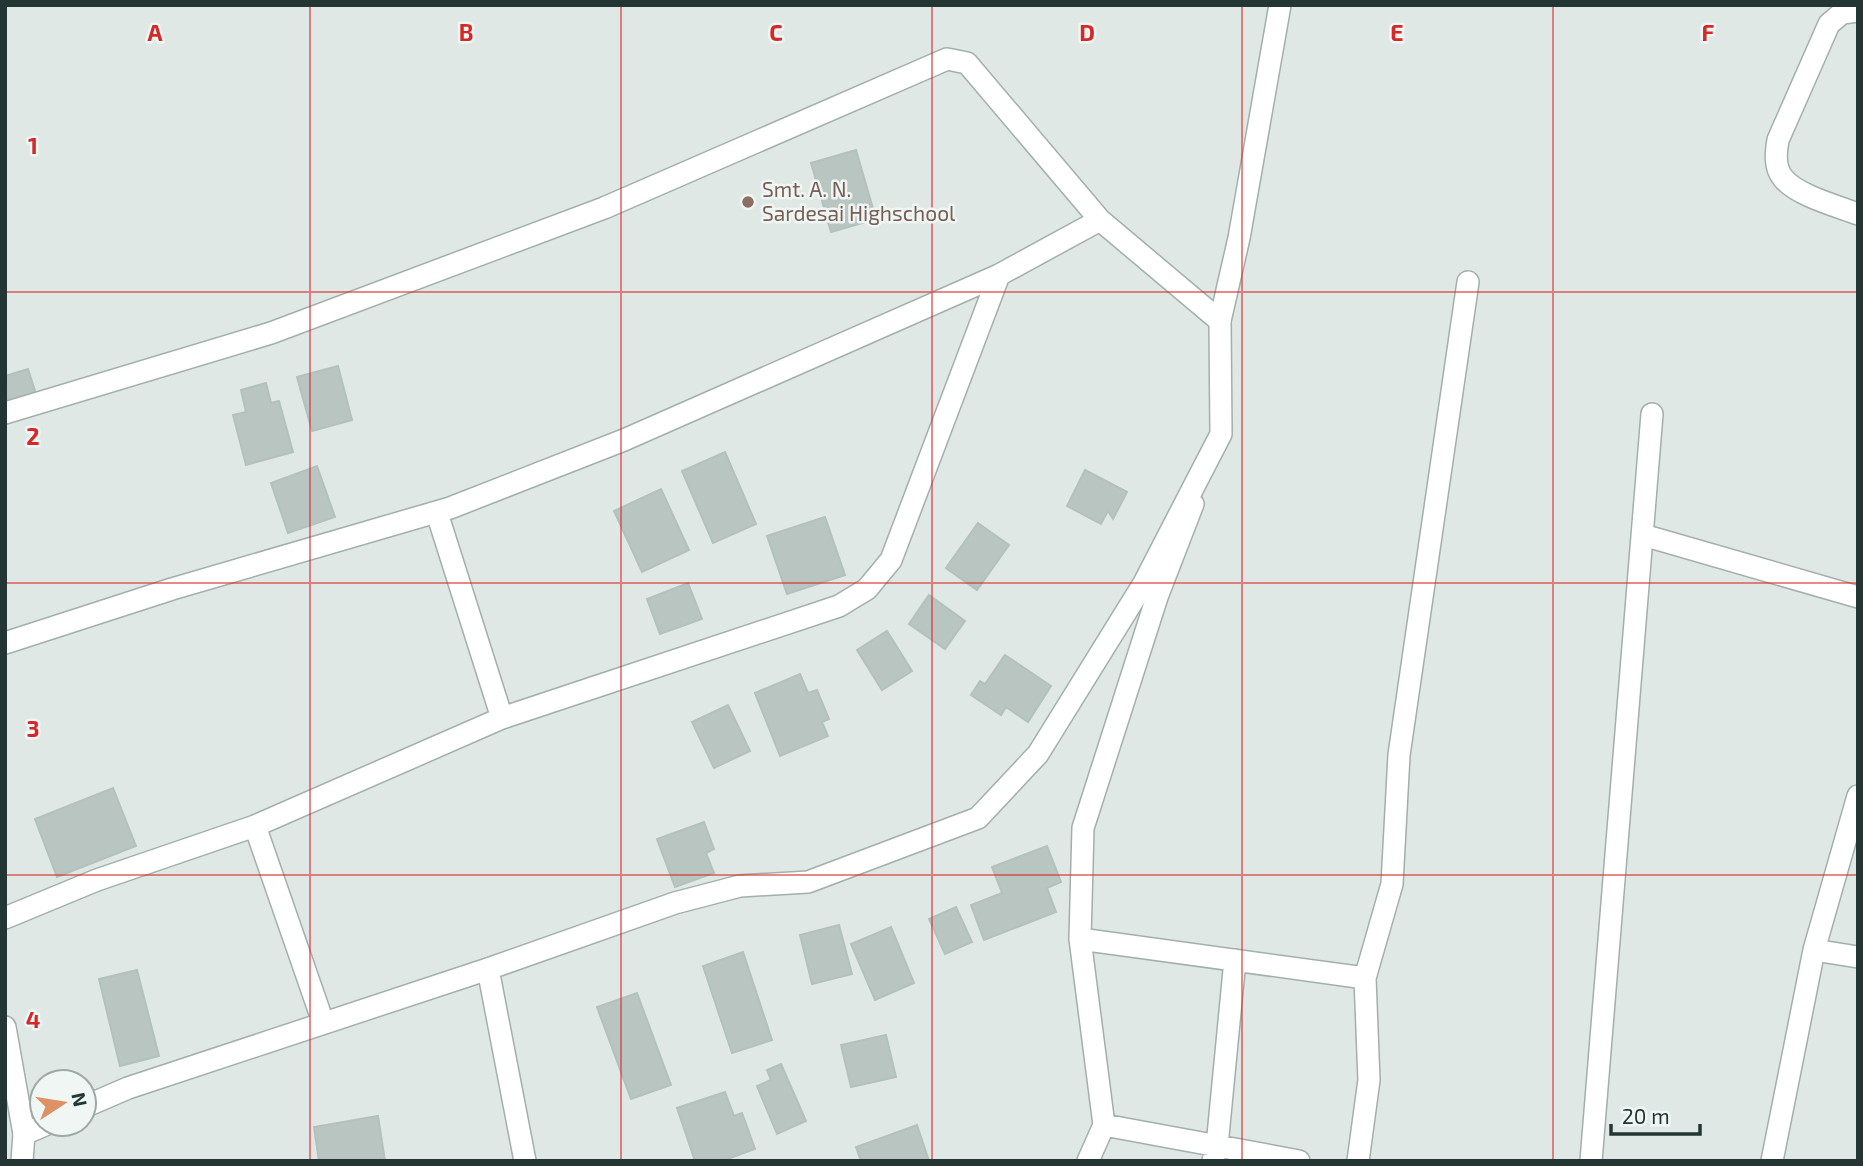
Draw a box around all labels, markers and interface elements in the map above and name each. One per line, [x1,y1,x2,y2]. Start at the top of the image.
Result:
text: A [147,18,163,46]
text: B [459,18,473,46]
text: C [769,18,783,46]
text: D [1079,18,1095,46]
text: E [1390,18,1404,46]
text: F [1702,18,1715,46]
text: 1 [28,131,38,159]
place label: Smt. A. N. Sardesai Highschool [762,176,956,225]
marker: Smt. A. N. Sardesai Highschool [740,194,756,210]
text: 2 [26,422,40,450]
text: 3 [26,714,40,742]
text: 4 [26,1005,40,1033]
north arrow [28,1068,98,1138]
text: N [67,1090,93,1108]
scale bar [1611,1092,1700,1136]
text: 20 m [1622,1103,1670,1128]

